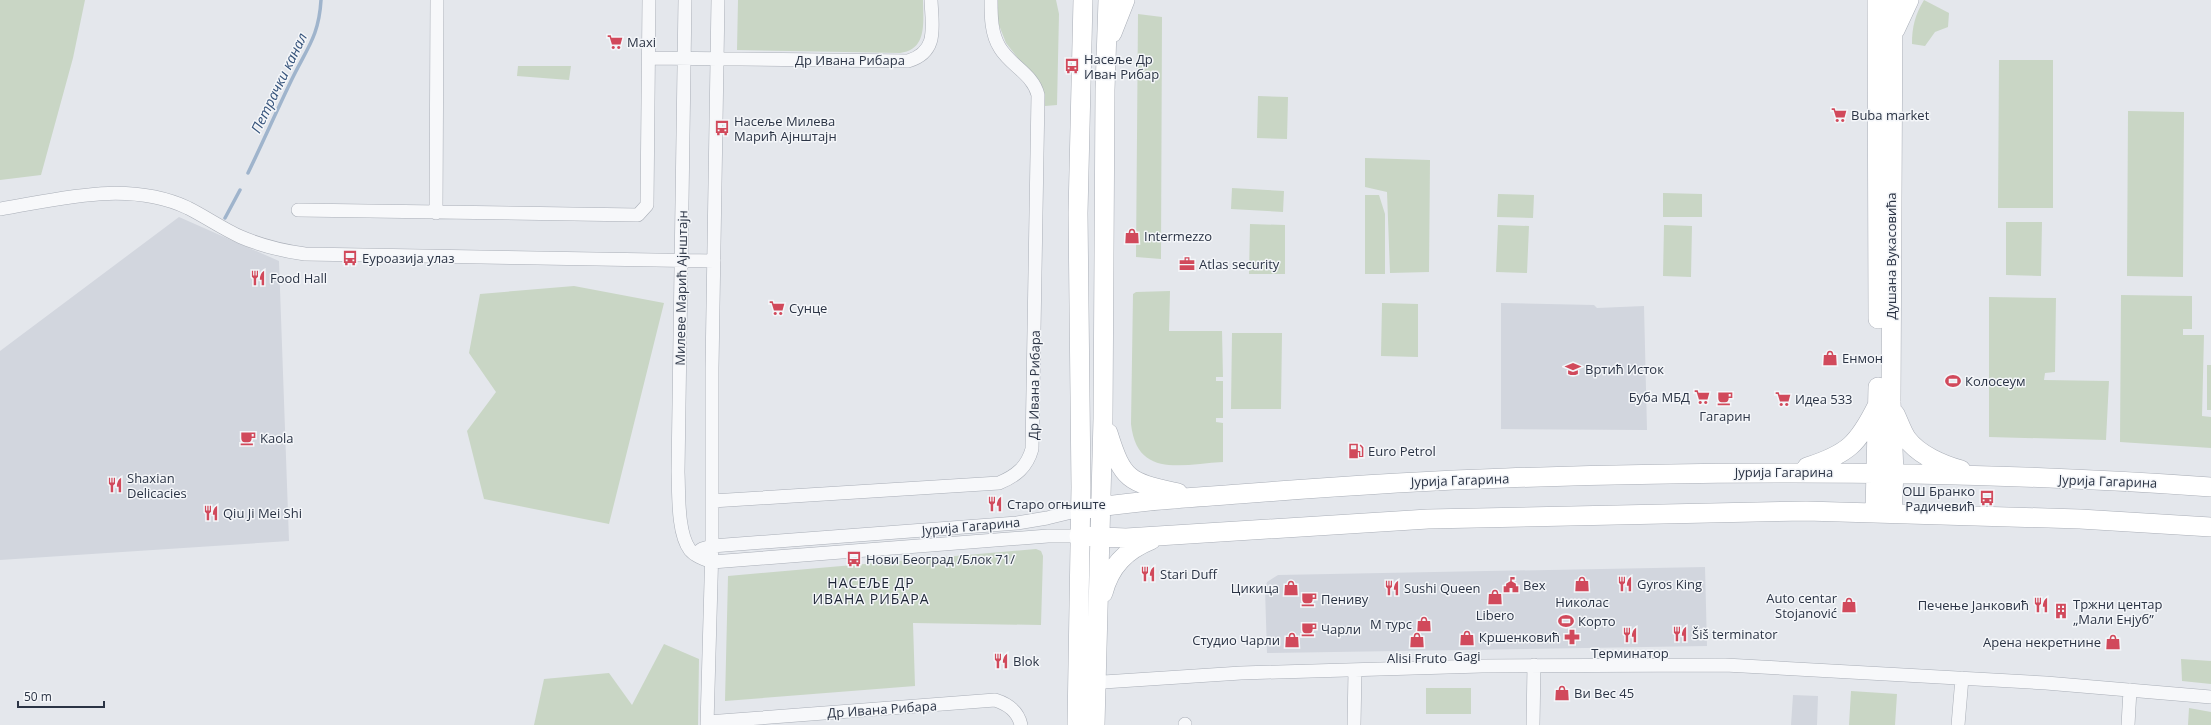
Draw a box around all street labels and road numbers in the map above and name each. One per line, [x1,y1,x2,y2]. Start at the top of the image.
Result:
street label: Др Ивана Рибара [795,51,905,69]
street label: Душана Вукасовића [1882,193,1900,319]
street label: Милеве Марић Ајнштајн [671,210,691,366]
street label: Др Ивана Рибара [1024,330,1044,440]
street label: Јурија Гагарина [1733,463,1833,481]
street label: Јурија Гагарина [1408,469,1510,491]
street label: Јурија Гагарина [2056,470,2158,492]
street label: Јурија Гагарина [919,513,1021,539]
street label: Др Ивана Рибара [827,696,937,722]

